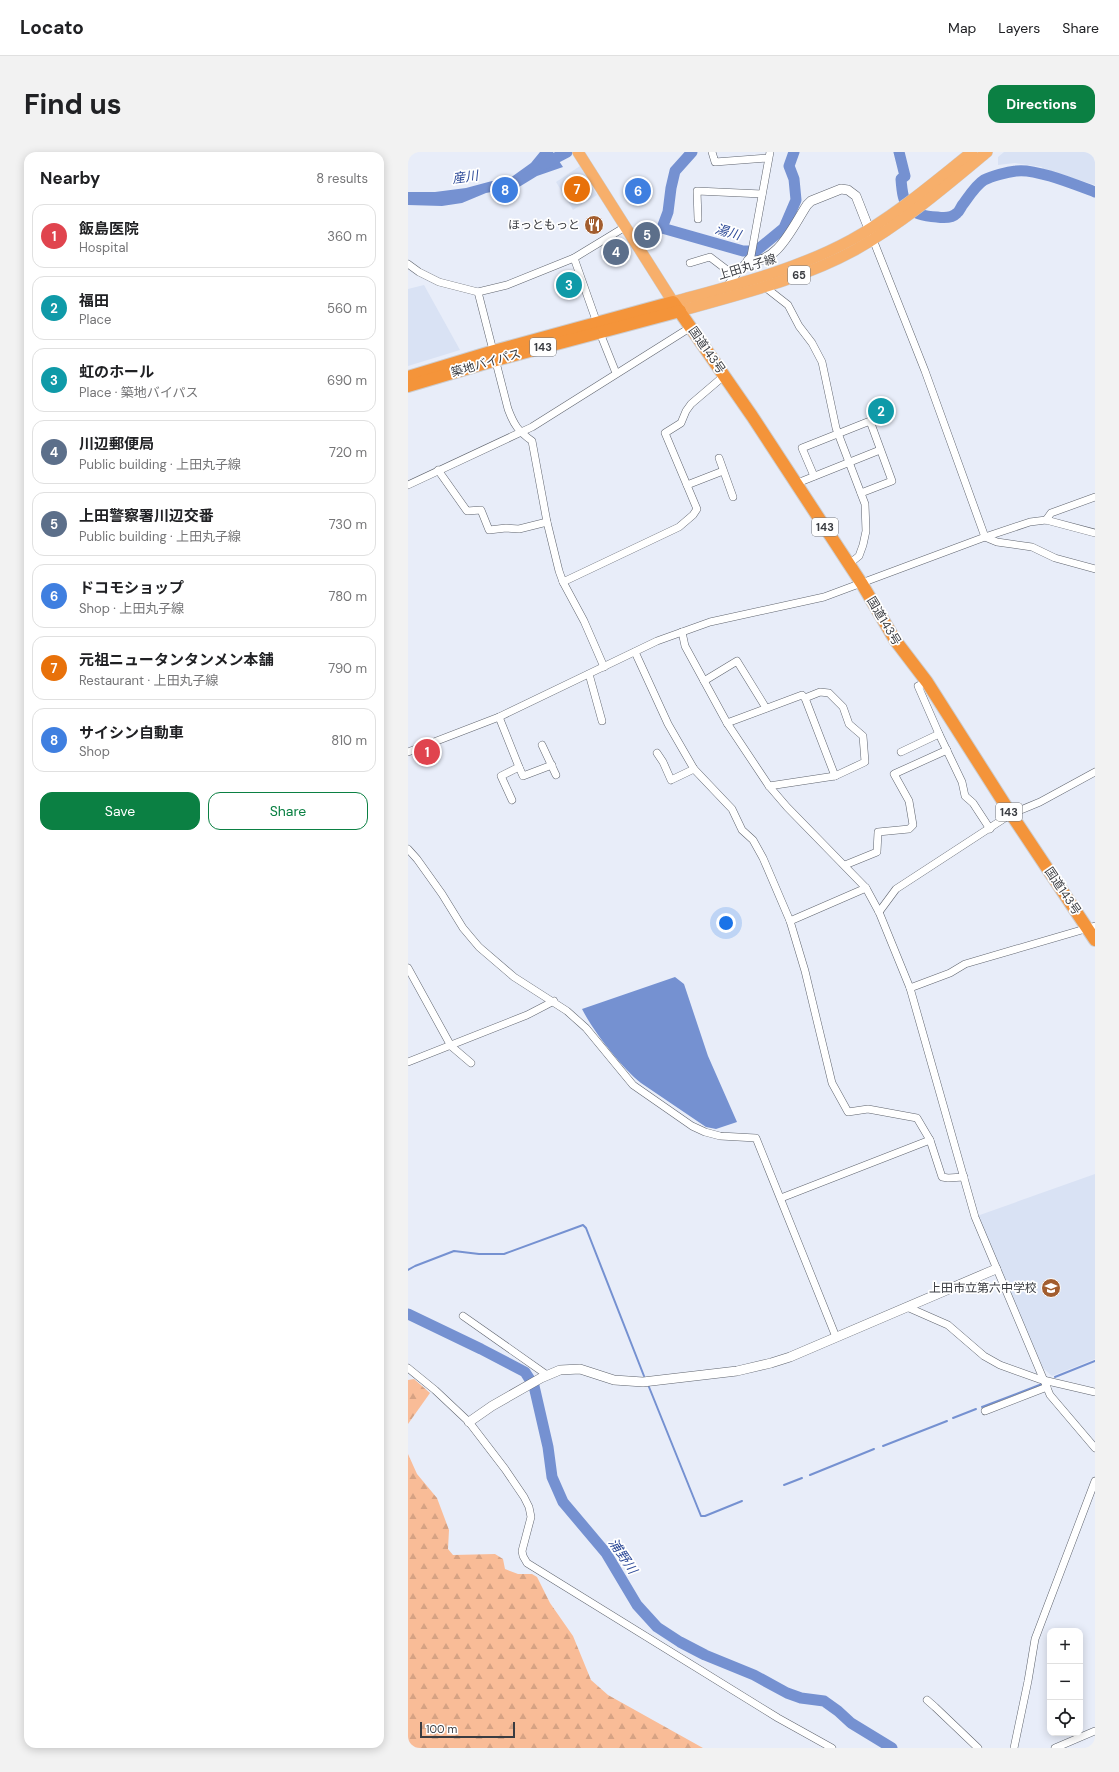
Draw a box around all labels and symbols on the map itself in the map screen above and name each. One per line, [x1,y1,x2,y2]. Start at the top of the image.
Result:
water label: 産川 [451,166,481,187]
pin: 7 [564,174,590,204]
pin: 8 [492,175,518,205]
pin: 6 [625,176,651,206]
restaurant icon: ほっともっと [583,214,605,236]
place label: ほっともっと [508,217,580,233]
pin: 5 [634,220,660,250]
water label: 湯川 [713,220,745,244]
pin: 4 [603,237,629,267]
street label: 上田丸子線 [716,251,778,283]
road number: 65 [788,266,810,284]
pin: 3 [556,270,582,300]
street label: 国道143号 [685,323,729,377]
road number: 143 [530,338,556,356]
street label: 築地バイパス [449,345,523,381]
pin: 2 [868,396,894,426]
road number: 143 [812,518,838,536]
street label: 国道143号 [863,594,905,648]
pin: 1 [414,737,440,767]
road number: 143 [996,803,1022,821]
street label: 国道143号 [1041,864,1085,918]
your location [716,913,736,933]
school or university icon: 上田市立第六中学校 [1040,1277,1062,1299]
place label: 上田市立第六中学校 [929,1280,1037,1296]
water label: 浦野川 [605,1535,642,1579]
scale bar [420,1720,515,1739]

